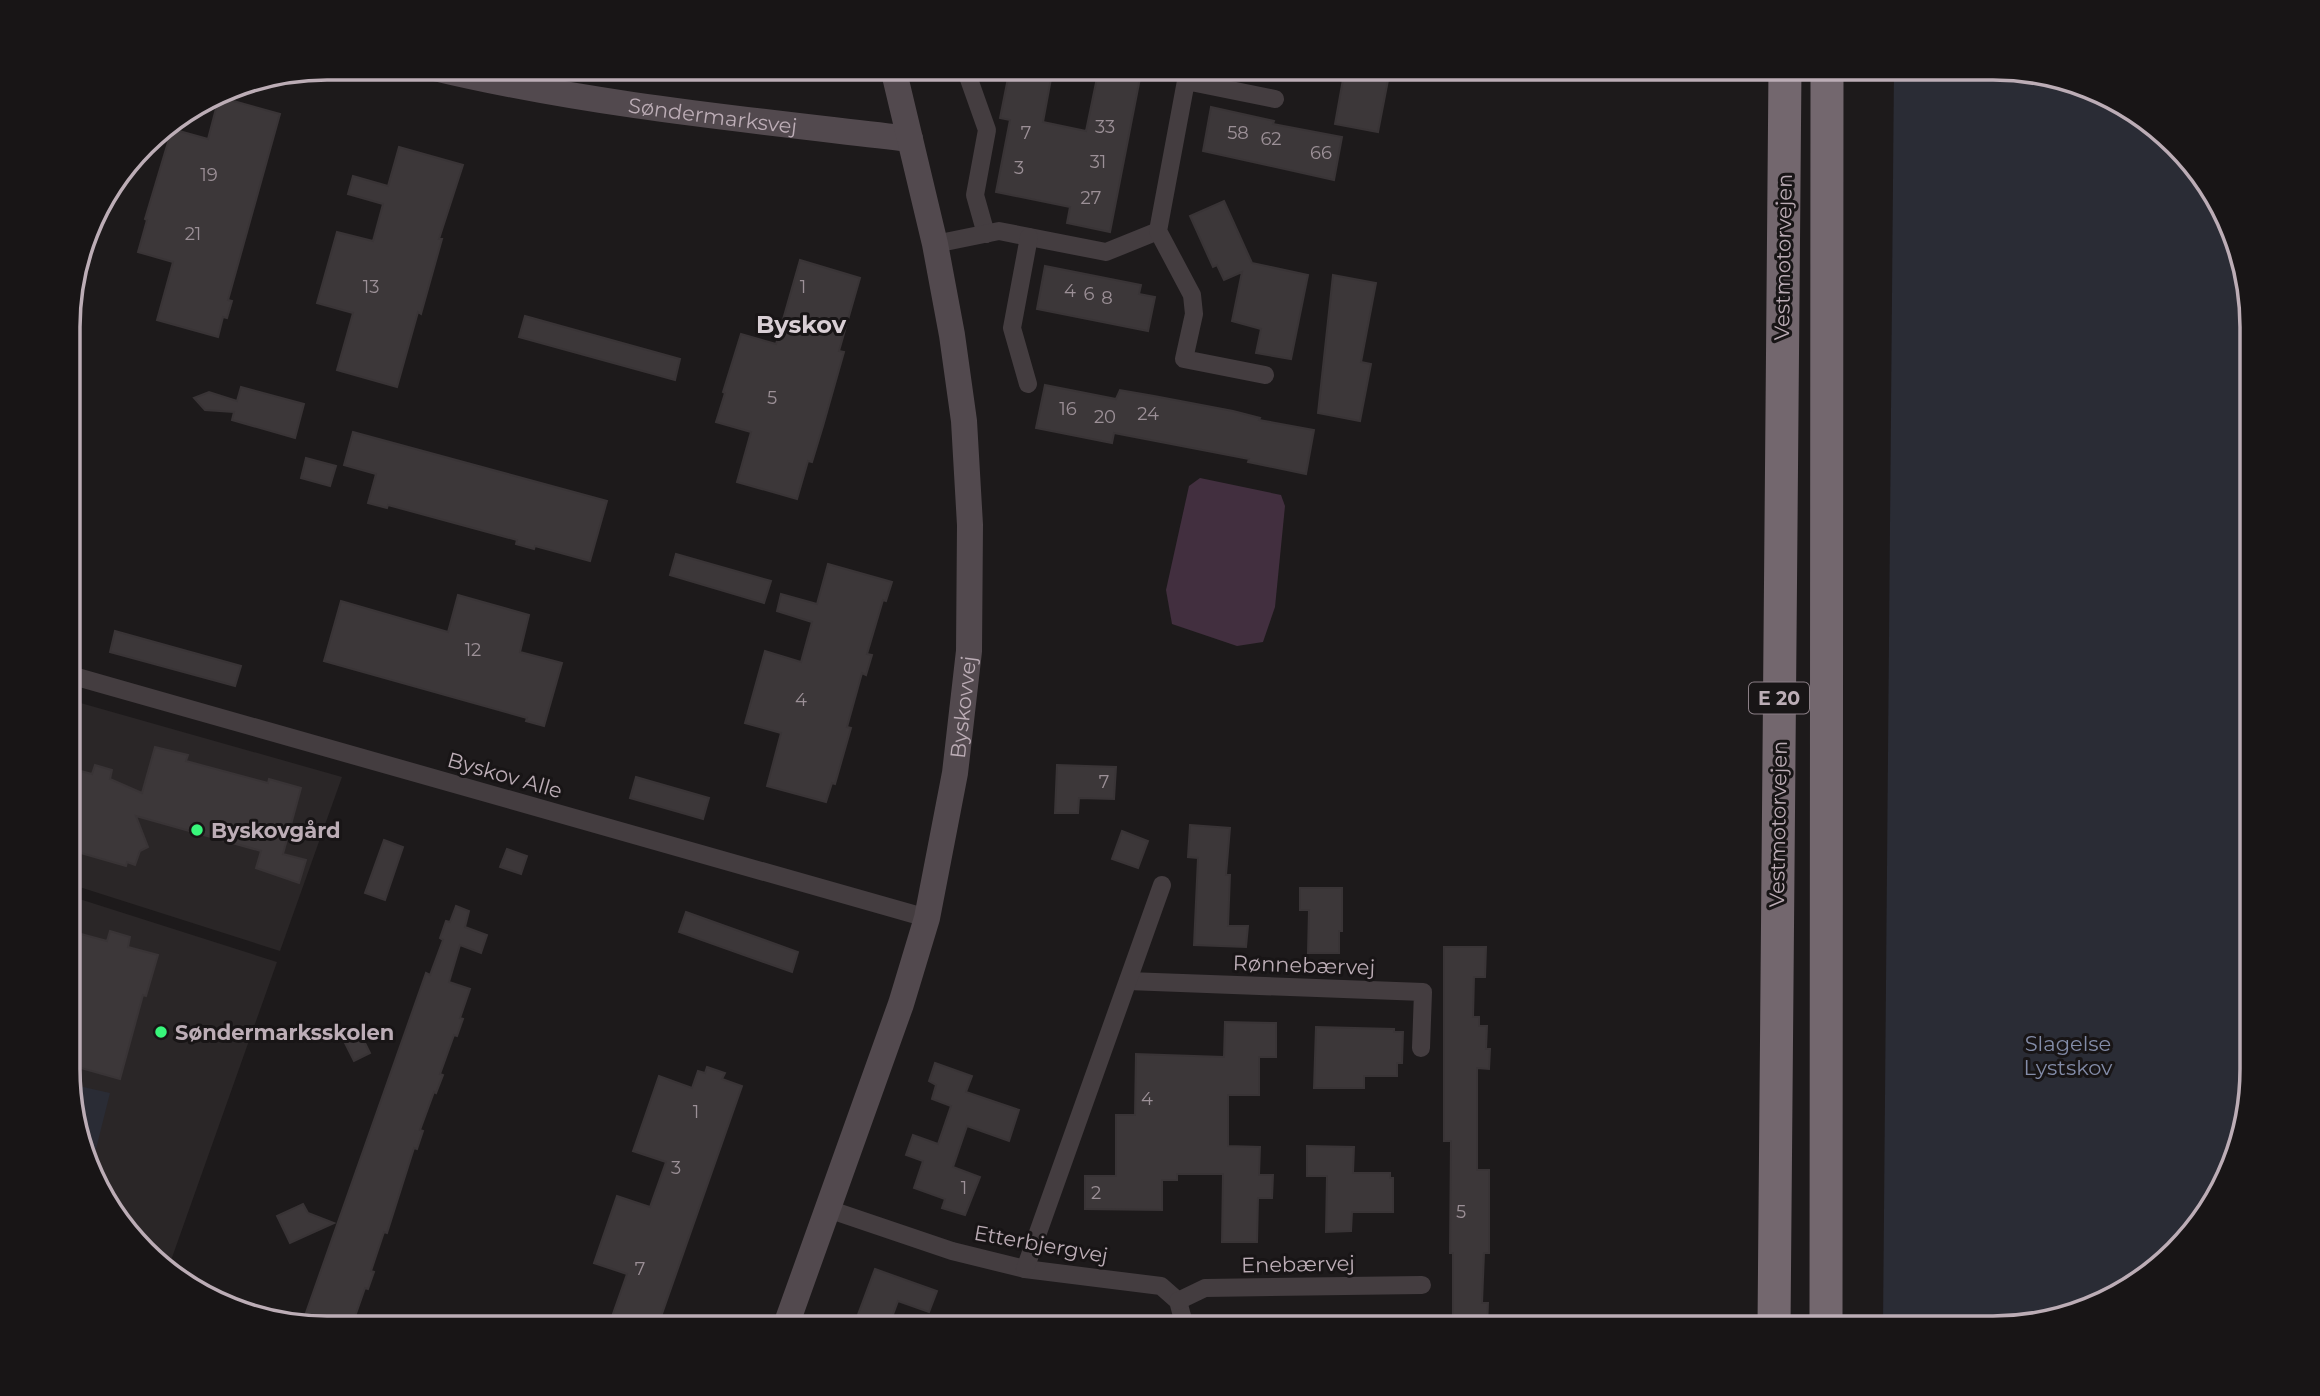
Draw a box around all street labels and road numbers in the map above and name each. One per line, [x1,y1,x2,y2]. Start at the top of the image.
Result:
street label: Søndermarksvej [627,92,799,138]
street label: Vestmotorvejen [1769,173,1797,341]
street label: Byskovvej [944,654,981,760]
road number: E 20 [1749,682,1809,713]
street label: Vestmotorvejen [1764,740,1792,908]
street label: Byskov Alle [445,747,565,803]
street label: Rønnebærvej [1232,950,1376,980]
street label: Etterbjergvej [972,1220,1110,1268]
street label: Enebærvej [1241,1251,1355,1277]

